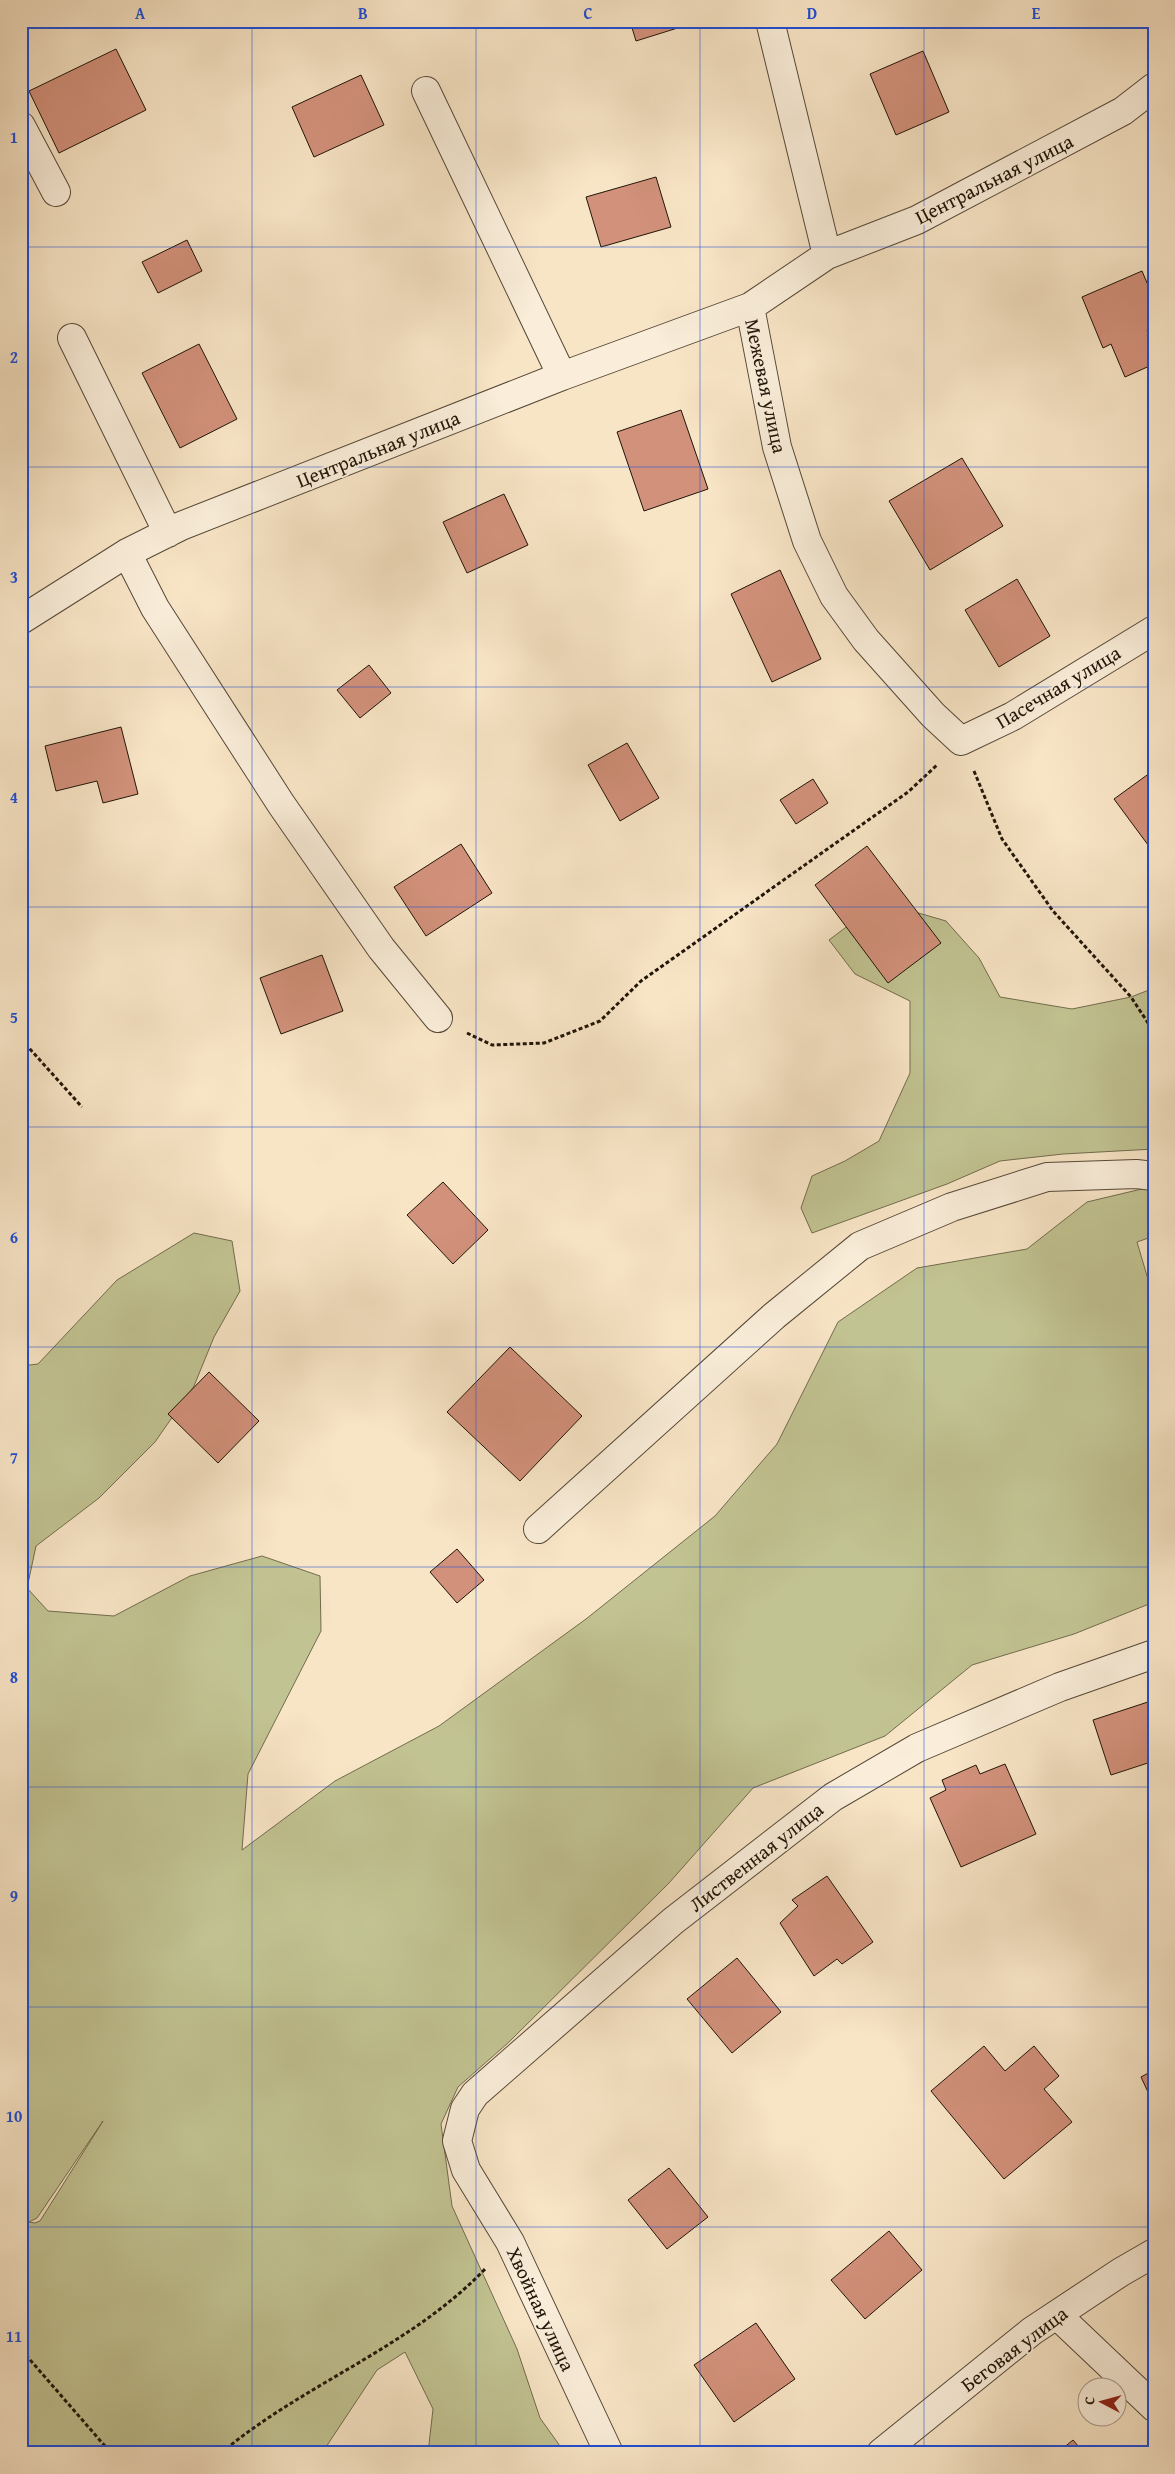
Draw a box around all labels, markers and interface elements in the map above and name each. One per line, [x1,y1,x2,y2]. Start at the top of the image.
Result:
text: A [135,1,146,25]
text: B [358,1,368,25]
text: C [583,1,593,25]
text: D [807,1,817,25]
text: E [1032,1,1041,25]
text: 1 [10,125,18,149]
street label: Центральная улица [910,126,1078,231]
street label: Межевая улица [738,316,795,456]
text: 2 [10,345,18,369]
street label: Центральная улица [292,402,464,495]
text: 3 [10,565,18,589]
street label: Пасечная улица [990,638,1126,735]
text: 4 [10,785,18,809]
text: 5 [10,1005,18,1029]
text: 6 [10,1225,18,1249]
text: 7 [10,1445,18,1469]
text: 8 [10,1665,18,1689]
street label: Лиственная улица [682,1795,829,1918]
text: 9 [10,1884,18,1908]
text: 10 [6,2104,22,2128]
street label: Хвойная улица [500,2242,583,2376]
street label: Беговая улица [954,2298,1074,2398]
text: 11 [6,2324,22,2348]
north arrow [1078,2376,1128,2426]
text: С [1079,2396,1099,2406]

